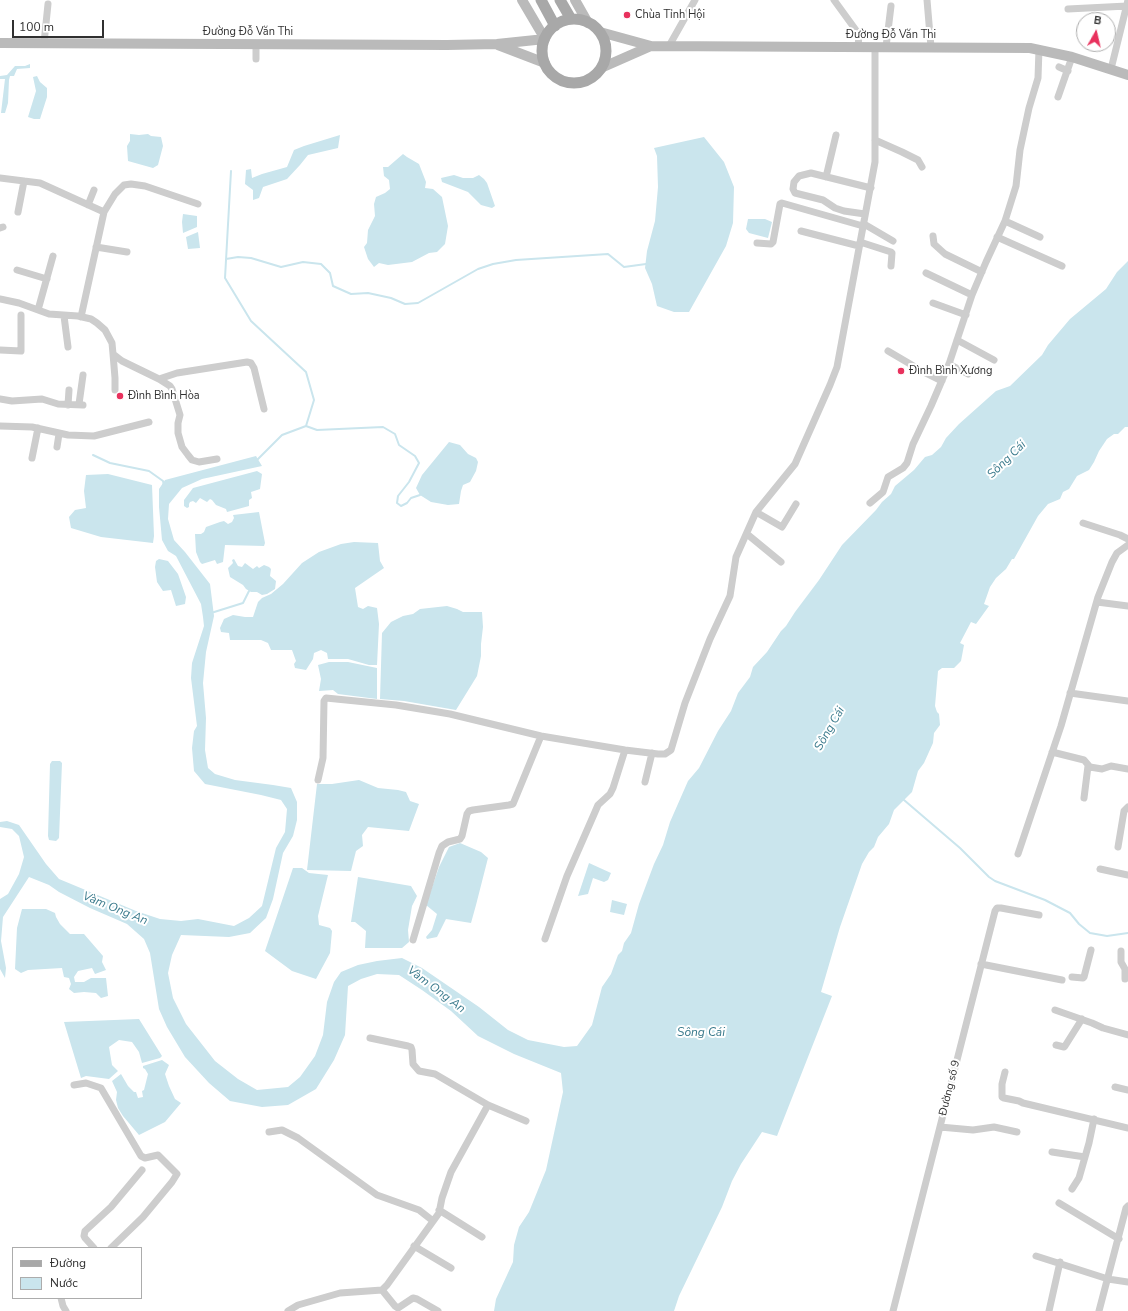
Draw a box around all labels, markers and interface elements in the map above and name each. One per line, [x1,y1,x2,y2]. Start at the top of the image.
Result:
place label: Chùa Tỉnh Hội [635,8,705,22]
marker: Chùa Tỉnh Hội [622,10,632,20]
scale bar [14,12,106,38]
north arrow [1076,12,1116,52]
text: B [1093,13,1102,29]
text: 100 m [19,19,54,35]
street label: Đường Đỗ Văn Thi [203,25,293,39]
street label: Đường Đỗ Văn Thi [846,28,936,42]
place label: Đình Bình Xương [909,364,992,378]
marker: Đình Bình Xương [896,366,906,376]
place label: Đình Bình Hòa [128,389,200,403]
marker: Đình Bình Hòa [115,391,125,401]
water label: Sông Cái [985,438,1029,482]
water label: Sông Cái [812,705,848,753]
water label: Vàm Ong An [80,889,150,929]
water label: Vàm Ong An [404,963,468,1017]
water label: Sông Cái [677,1026,725,1040]
street label: Đường số 9 [937,1059,963,1117]
legend [12,1247,142,1299]
text: Đường [50,1255,86,1271]
text: Nước [50,1275,78,1291]

